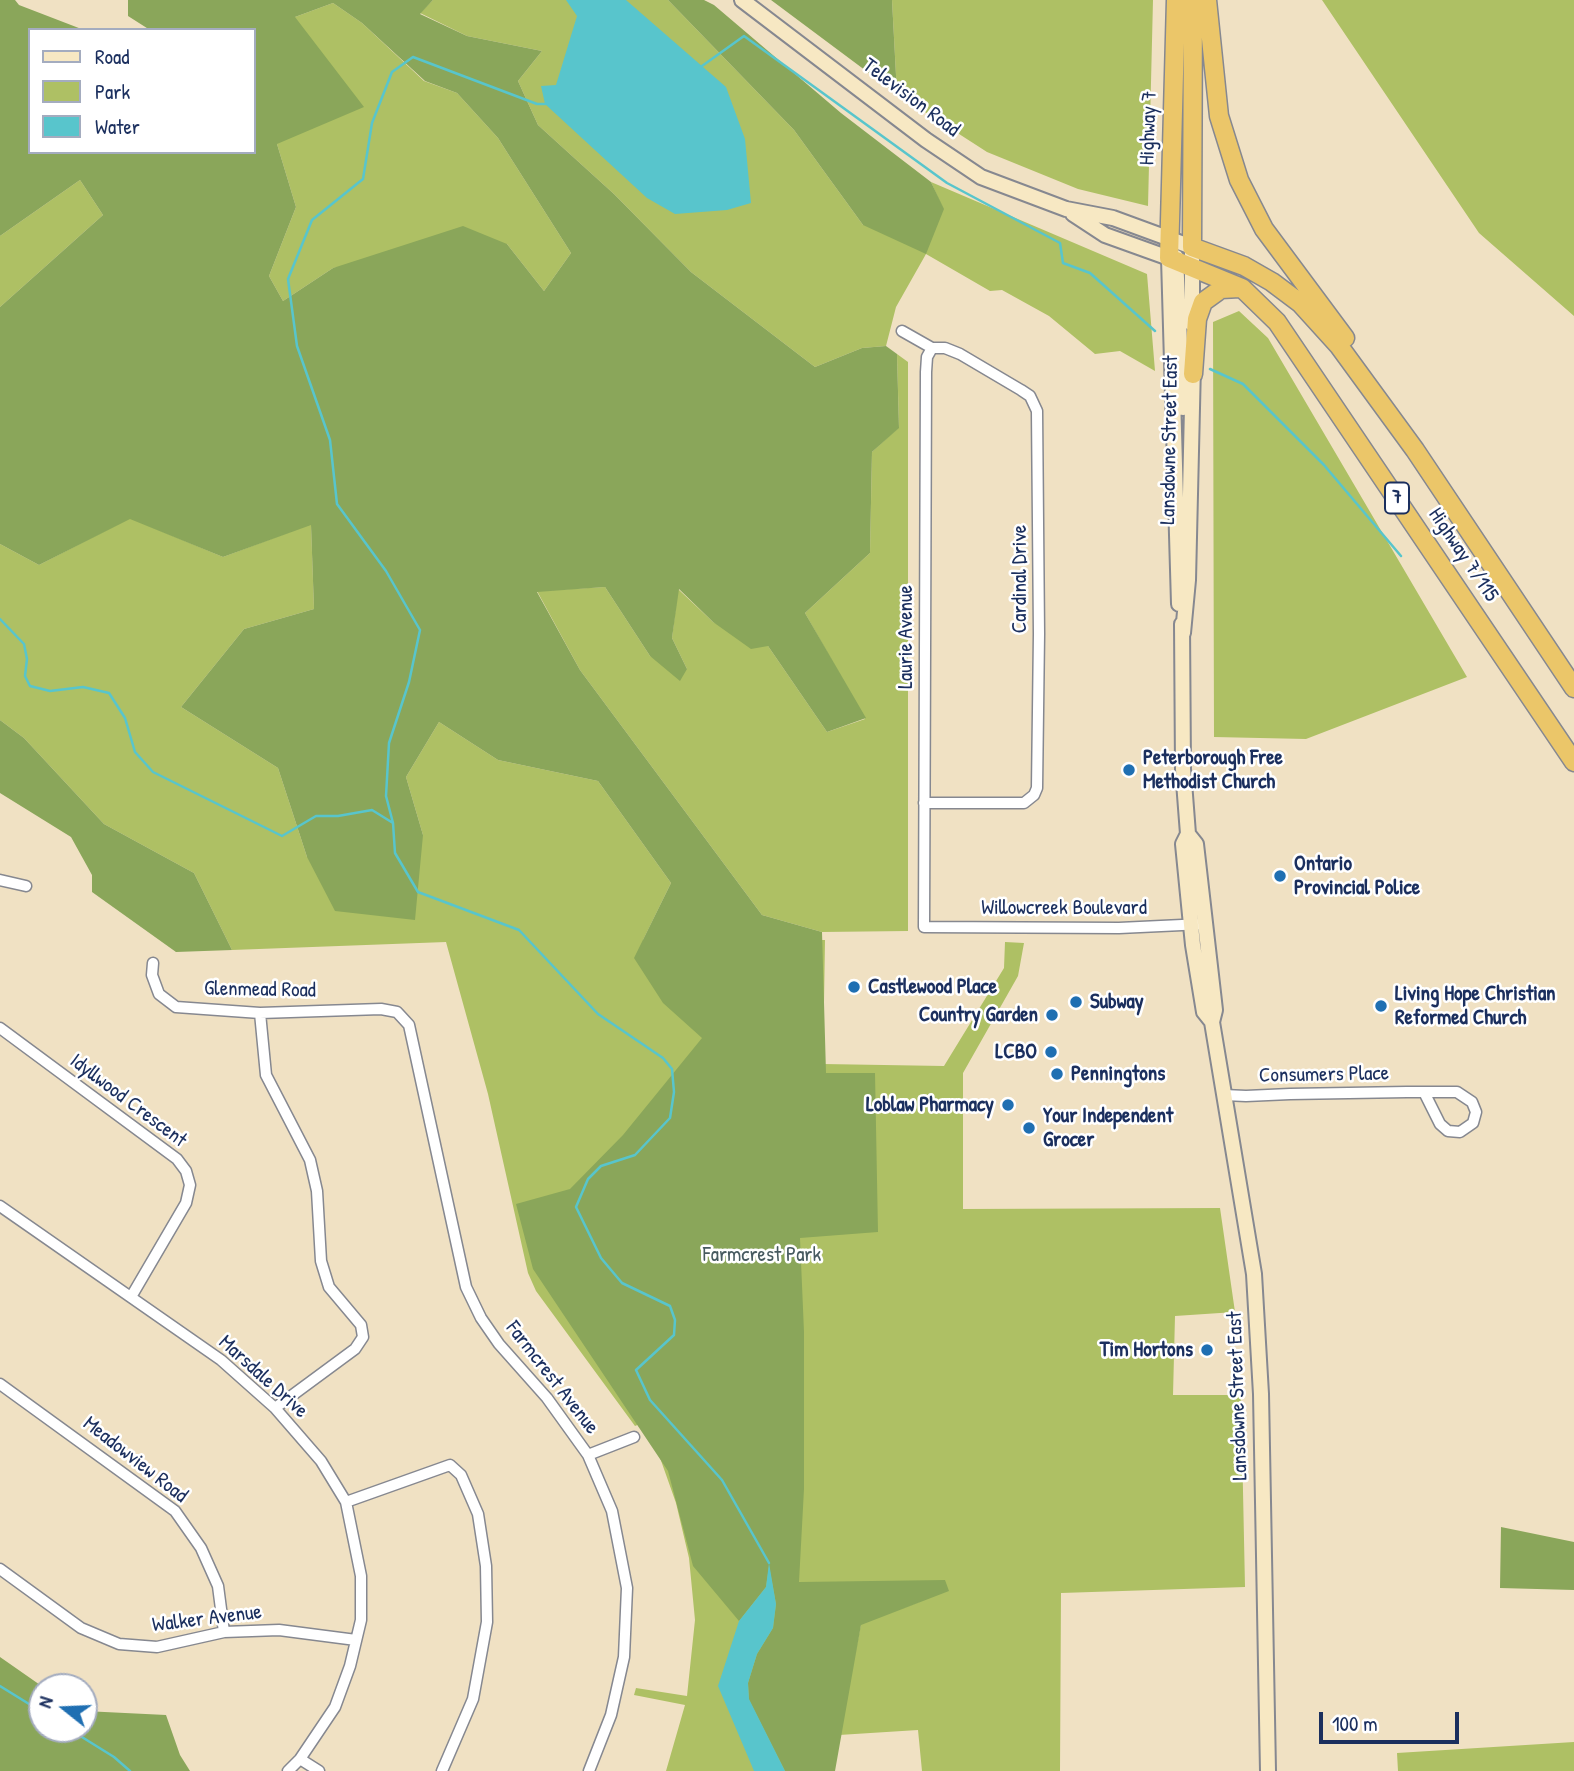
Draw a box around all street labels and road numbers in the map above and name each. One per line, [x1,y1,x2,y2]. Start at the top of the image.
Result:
street label: Television Road [857,53,965,143]
street label: Highway 7 [1135,90,1163,166]
street label: Lansdowne Street East [1156,355,1184,525]
road number: 7 [1385,482,1409,513]
street label: Highway 7/115 [1422,503,1504,607]
street label: Cardinal Drive [1007,525,1033,633]
street label: Laurie Avenue [893,585,919,689]
street label: Willowcreek Boulevard [981,895,1147,921]
street label: Glenmead Road [204,976,316,1004]
street label: Idyllwood Crescent [65,1049,191,1153]
street label: Consumers Place [1259,1061,1389,1089]
street label: Lansdowne Street East [1222,1311,1254,1481]
street label: Farmcrest Avenue [500,1316,604,1440]
street label: Marsdale Drive [213,1330,313,1424]
street label: Meadowview Road [78,1411,192,1509]
street label: Walker Avenue [151,1600,263,1638]

